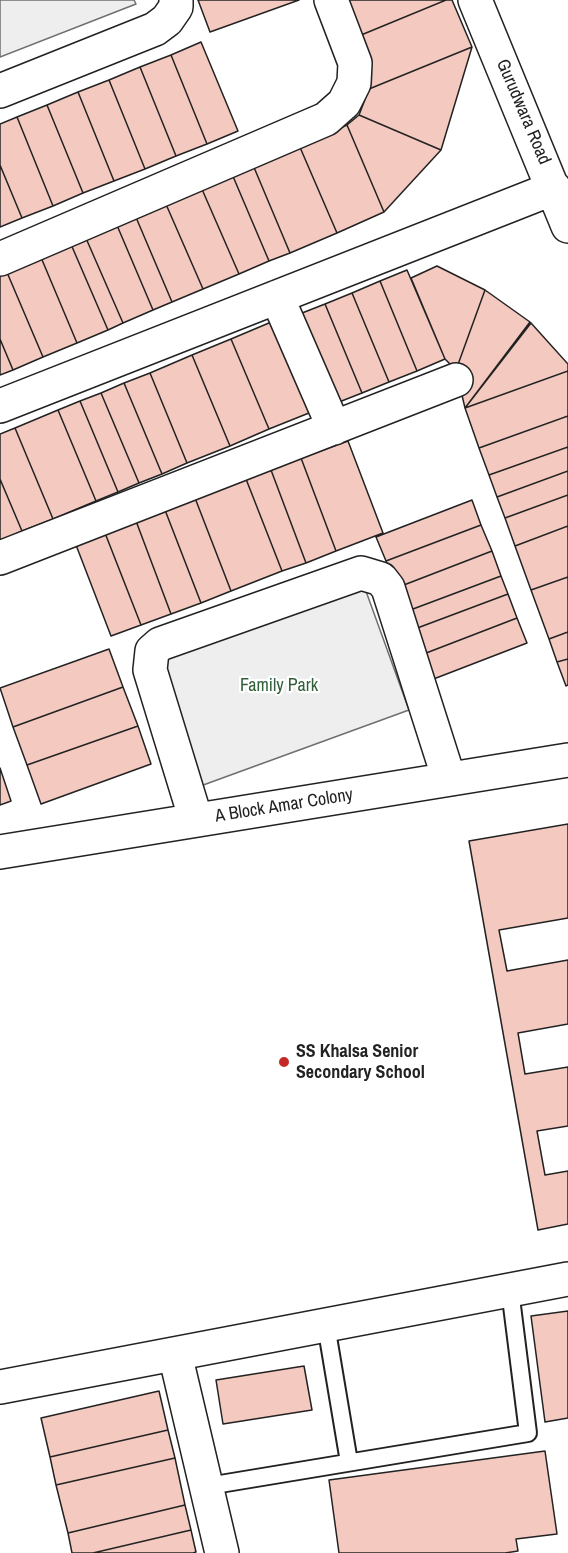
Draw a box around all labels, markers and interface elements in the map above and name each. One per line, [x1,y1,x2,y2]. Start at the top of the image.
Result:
street label: Gurudwara Road [491,56,555,168]
park label: Family Park [240,675,318,697]
street label: A Block Amar Colony [213,784,355,828]
place label: SS Khalsa Senior Secondary School [296,1041,425,1084]
marker: SS Khalsa Senior Secondary School [277,1055,291,1069]

